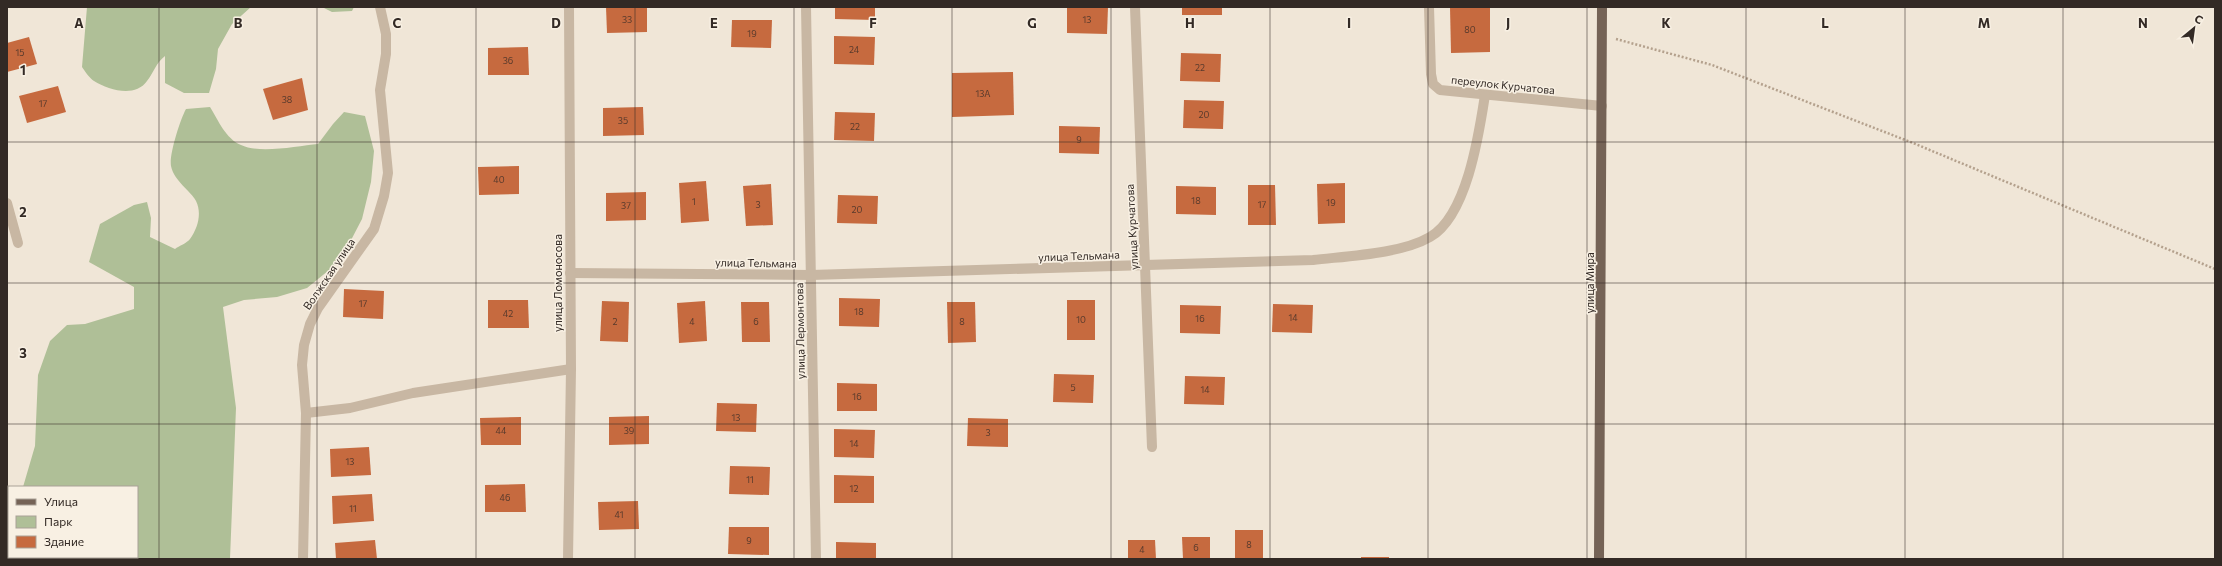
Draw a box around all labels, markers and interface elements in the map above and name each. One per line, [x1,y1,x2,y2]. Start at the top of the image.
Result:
north arrow [2174,8,2214,48]
text: С [2193,11,2206,27]
house number: 33 [622,14,632,25]
house number: 13 [1083,14,1091,25]
text: A [74,15,84,31]
text: B [234,15,243,31]
text: C [393,15,402,31]
text: D [551,15,561,31]
text: E [710,15,718,31]
text: F [869,15,877,31]
text: G [1027,15,1037,31]
text: H [1185,15,1195,31]
text: I [1347,15,1351,31]
text: J [1506,15,1510,31]
text: K [1661,15,1671,31]
text: L [1821,15,1829,31]
text: M [1978,15,1990,31]
text: N [2138,15,2148,31]
house number: 80 [1464,24,1476,35]
house number: 19 [747,28,757,39]
house number: 24 [849,44,860,55]
house number: 15 [15,47,25,58]
house number: 36 [503,55,513,66]
text: 1 [20,62,26,78]
house number: 22 [1195,62,1205,73]
street label: переулок Курчатова [1451,73,1556,96]
house number: 13А [976,88,991,99]
house number: 38 [282,94,292,105]
house number: 17 [39,98,48,109]
house number: 20 [1199,109,1210,120]
house number: 35 [618,115,628,126]
house number: 22 [850,121,860,132]
house number: 9 [1076,134,1082,145]
house number: 40 [493,174,505,185]
street label: улица Курчатова [1123,184,1140,270]
house number: 18 [1191,195,1201,206]
house number: 1 [692,196,696,207]
house number: 19 [1326,197,1336,208]
house number: 3 [755,199,761,210]
house number: 17 [1258,199,1267,210]
house number: 37 [621,200,631,211]
text: 2 [19,204,27,220]
house number: 20 [852,204,863,215]
street label: улица Ломоносова [551,234,564,332]
street label: Волжская улица [300,235,357,312]
street label: улица Тельмана [1038,248,1120,263]
street label: улица Мира [1583,252,1596,314]
street label: улица Тельмана [715,255,797,270]
street label: улица Лермонтова [792,283,807,379]
house number: 17 [359,298,368,309]
house number: 18 [854,306,864,317]
house number: 42 [503,308,513,319]
house number: 14 [1288,312,1298,323]
house number: 16 [1195,313,1205,324]
house number: 10 [1076,314,1086,325]
house number: 2 [613,316,618,327]
house number: 4 [689,316,695,327]
house number: 6 [753,316,759,327]
house number: 8 [959,316,965,327]
text: 3 [19,345,27,361]
house number: 5 [1070,382,1076,393]
house number: 14 [1200,384,1210,395]
house number: 16 [852,391,862,402]
house number: 13 [732,412,740,423]
house number: 44 [496,425,507,436]
house number: 39 [624,425,634,436]
house number: 3 [985,427,991,438]
house number: 14 [849,438,859,449]
house number: 13 [346,456,354,467]
house number: 11 [746,474,754,485]
house number: 12 [850,483,858,494]
legend [8,486,138,558]
house number: 46 [500,492,510,503]
text: Улица [44,494,78,508]
house number: 11 [349,503,357,514]
house number: 41 [615,509,623,520]
text: Парк [44,514,73,528]
text: Здание [44,534,84,548]
house number: 9 [746,535,752,546]
house number: 8 [1246,539,1252,550]
house number: 6 [1193,542,1199,553]
house number: 4 [1139,544,1145,555]

